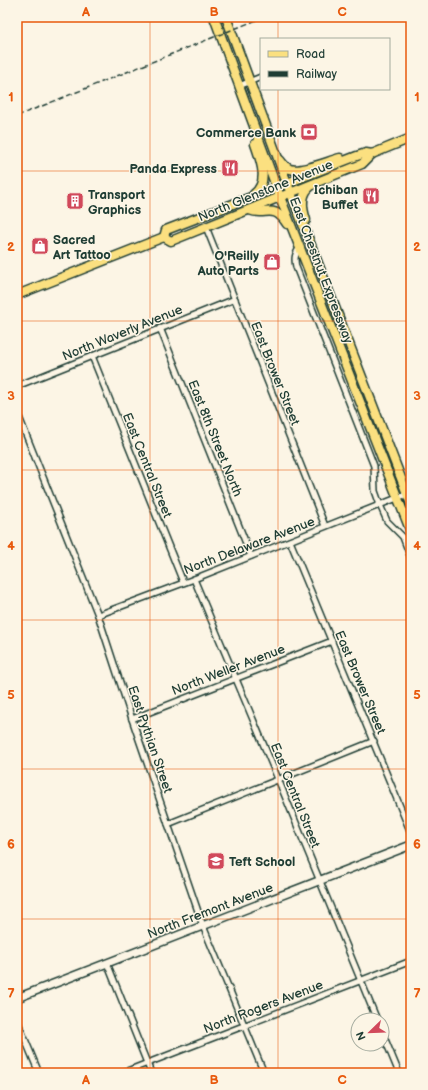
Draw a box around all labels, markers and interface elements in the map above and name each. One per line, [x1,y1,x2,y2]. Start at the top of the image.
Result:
text: A [81,4,90,20]
text: B [209,4,219,20]
text: C [337,4,347,20]
legend [260,38,390,90]
text: Road [296,47,325,62]
text: Railway [296,67,338,82]
text: 1 [8,89,14,105]
text: 1 [414,89,420,105]
bank icon: Commerce Bank [299,122,319,142]
place label: Commerce Bank [196,125,296,141]
street label: North Glenstone Avenue [196,156,335,225]
restaurant icon: Panda Express [220,158,240,178]
place label: Panda Express [129,161,217,177]
place label: Ichiban Buffet [314,182,359,213]
restaurant icon: Ichiban Buffet [361,186,381,206]
place label: Transport Graphics [88,187,146,218]
building icon: Transport Graphics [65,191,85,211]
street label: East Chestnut Expressway [286,195,356,346]
place label: Sacred Art Tattoo [52,232,111,263]
shop icon: Sacred Art Tattoo [30,236,50,256]
text: 2 [7,239,15,255]
text: 2 [413,239,421,255]
place label: O'Reilly Auto Parts [197,248,259,279]
shop icon: O'Reilly Auto Parts [262,252,282,272]
street label: North Waverly Avenue [60,301,185,364]
street label: East Brower Street [247,319,303,428]
street label: East 8th Street North [184,378,246,499]
text: 3 [7,388,15,404]
text: 3 [413,388,421,404]
street label: East Central Street [119,411,175,520]
street label: North Delaware Avenue [182,513,317,578]
text: 4 [7,538,15,554]
text: 4 [413,538,421,554]
street label: East Brower Street [331,628,389,736]
street label: North Weller Avenue [169,641,288,699]
street label: East Pythian Street [124,684,176,795]
text: 5 [7,687,15,703]
text: 5 [413,687,421,703]
street label: East Central Street [267,741,323,850]
text: 6 [7,836,15,852]
text: 6 [413,836,421,852]
school or university icon: Teft School [206,851,226,871]
place label: Teft School [229,854,295,870]
street label: North Fremont Avenue [145,880,276,942]
street label: North Rogers Avenue [201,977,326,1037]
text: 7 [7,986,15,1002]
text: 7 [413,986,421,1002]
north arrow [350,1012,390,1052]
text: N [354,1029,369,1042]
text: A [81,1072,90,1088]
text: B [209,1072,219,1088]
text: C [337,1072,347,1088]

